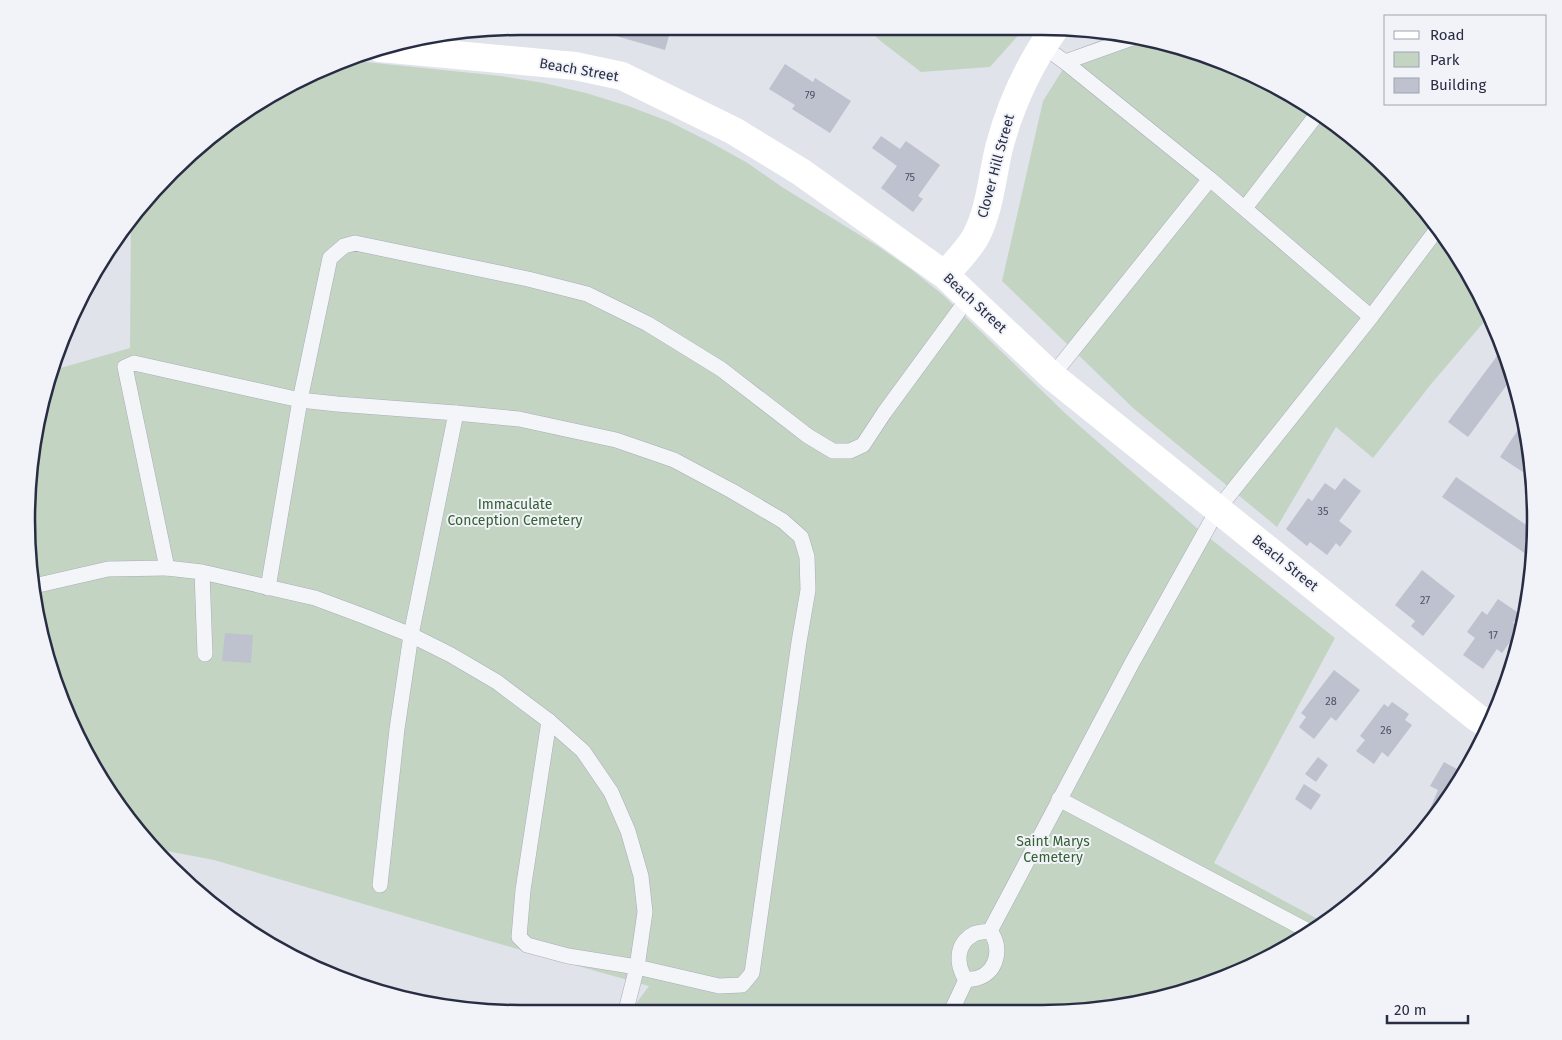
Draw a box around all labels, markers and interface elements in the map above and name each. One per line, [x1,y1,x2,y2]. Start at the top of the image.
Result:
legend [1384,15,1547,105]
text: Road [1430,26,1465,44]
text: Park [1430,51,1460,69]
street label: Beach Street [538,55,621,85]
text: Building [1430,76,1486,94]
house number: 79 [805,89,815,102]
street label: Clover Hill Street [974,111,1018,220]
house number: 75 [905,171,916,184]
street label: Beach Street [940,269,1011,337]
park label: Immaculate Conception Cemetery [448,496,583,529]
house number: 35 [1318,505,1329,518]
street label: Beach Street [1248,531,1322,595]
house number: 27 [1420,594,1430,607]
house number: 17 [1488,629,1498,642]
house number: 28 [1325,695,1337,708]
house number: 26 [1380,724,1392,737]
park label: Saint Marys Cemetery [1016,833,1090,866]
scale bar [1387,992,1468,1024]
text: 20 m [1394,1001,1427,1019]

